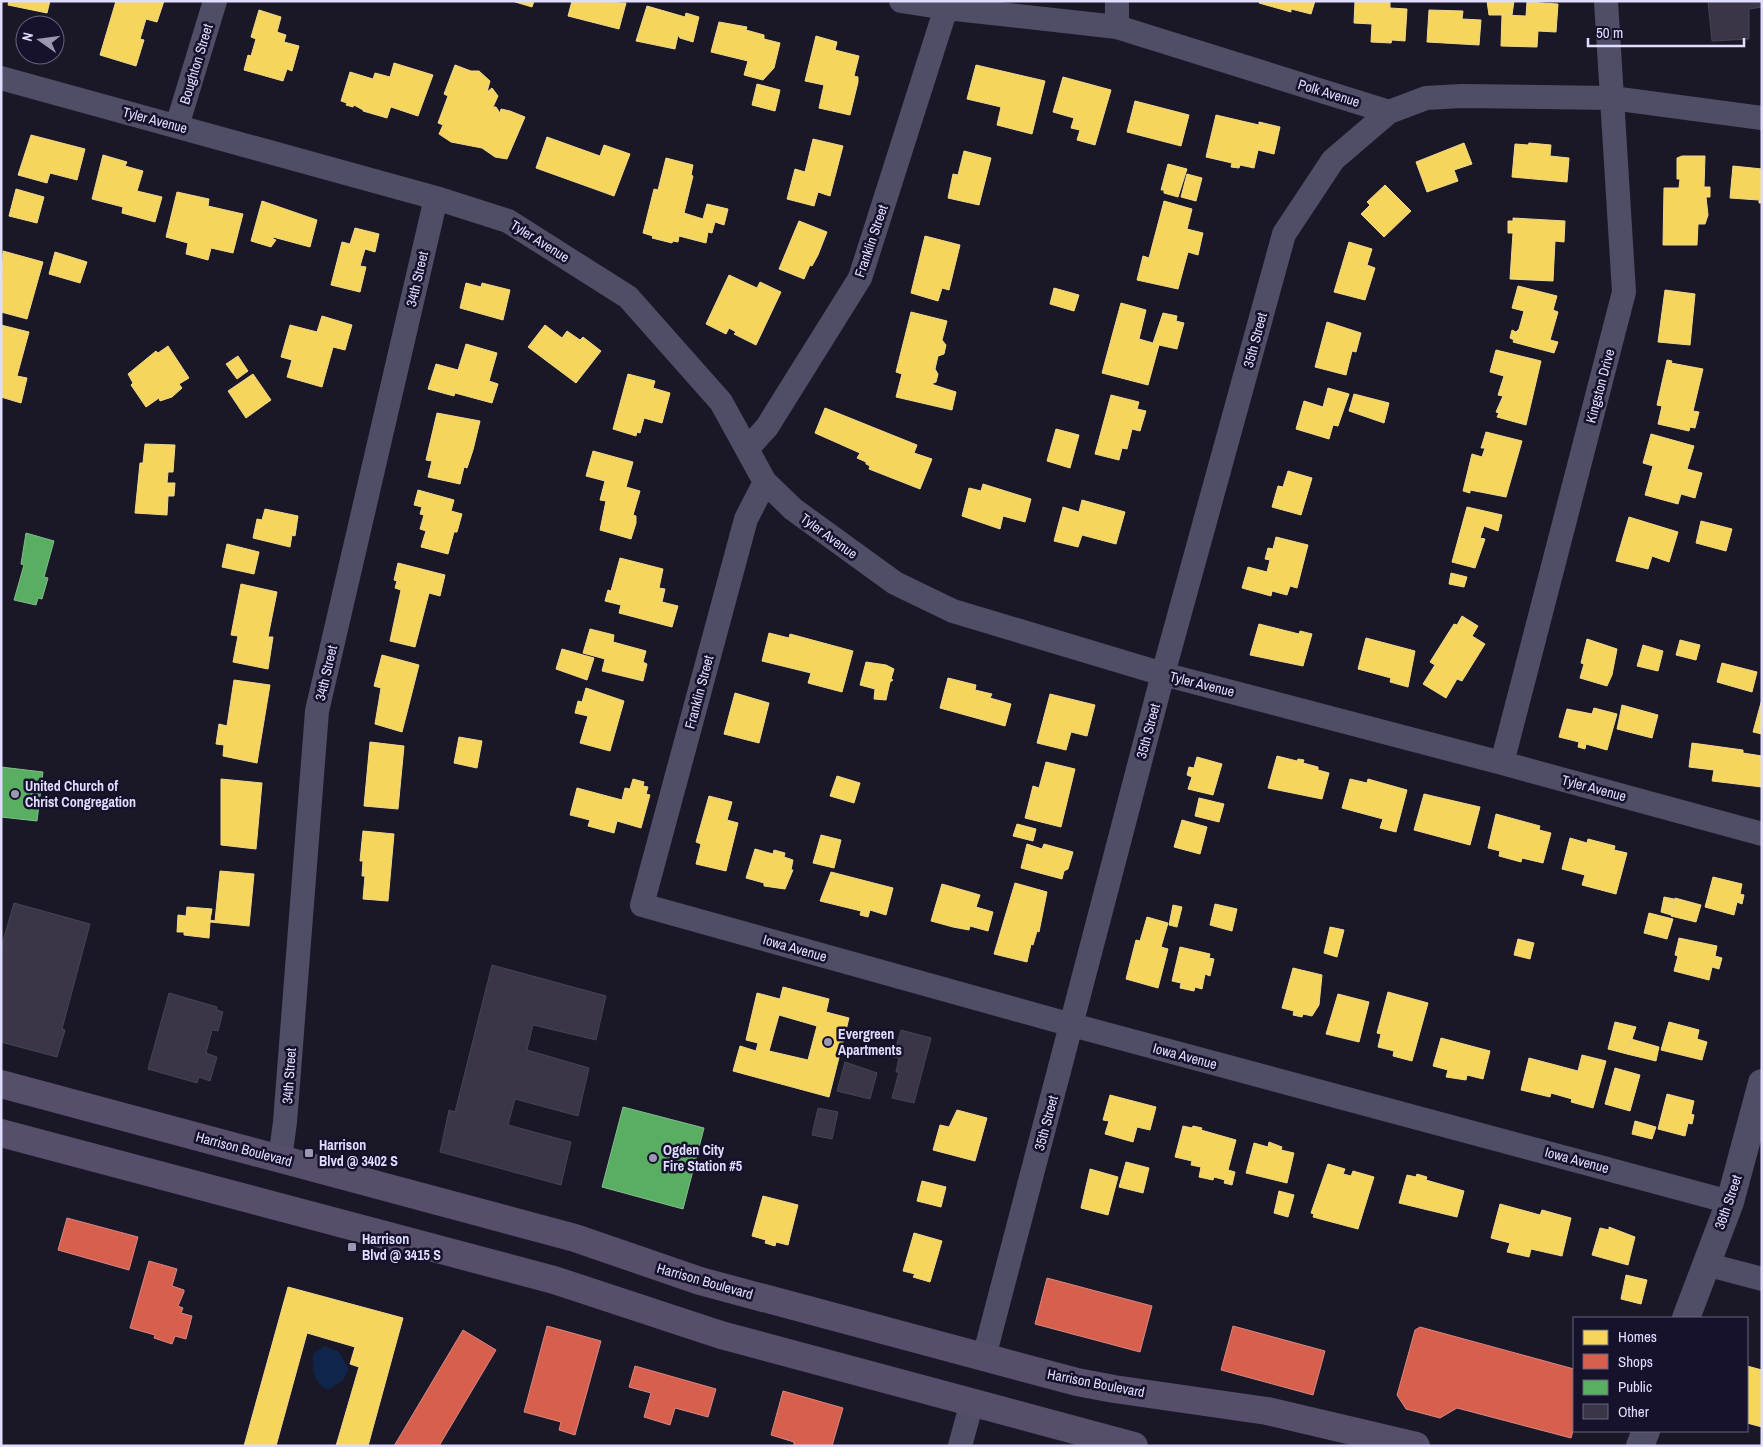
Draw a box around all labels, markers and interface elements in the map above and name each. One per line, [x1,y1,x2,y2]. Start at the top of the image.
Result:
north arrow [15,15,65,65]
scale bar [1588,15,1744,47]
street label: Boughton Street [175,22,217,106]
text: 50 m [1596,22,1623,43]
text: N [18,31,37,43]
street label: Polk Avenue [1296,75,1362,111]
street label: Tyler Avenue [121,103,189,137]
street label: Franklin Street [850,202,892,280]
street label: Tyler Avenue [507,216,573,266]
street label: 34th Street [402,250,432,308]
street label: 35th Street [1239,311,1271,369]
street label: Kingston Drive [1581,347,1619,425]
street label: Tyler Avenue [797,509,861,563]
street label: 34th Street [311,644,341,702]
street label: Franklin Street [681,653,717,731]
street label: Tyler Avenue [1168,667,1236,701]
street label: 35th Street [1132,702,1164,760]
street label: Tyler Avenue [1560,771,1628,805]
place label: United Church of Christ Congregation [25,777,136,811]
marker: United Church of Christ Congregation [9,788,21,800]
street label: Iowa Avenue [761,930,829,966]
place label: Evergreen Apartments [838,1025,902,1059]
marker: Evergreen Apartments [822,1036,834,1048]
street label: Iowa Avenue [1151,1039,1219,1073]
street label: 34th Street [278,1047,300,1105]
street label: 35th Street [1030,1094,1062,1152]
street label: Harrison Boulevard [194,1128,294,1170]
place label: Harrison Blvd @ 3402 S [319,1136,398,1170]
place label: Ogden City Fire Station #5 [663,1141,743,1175]
street label: Iowa Avenue [1543,1143,1611,1177]
marker: Harrison Blvd @ 3402 S [303,1147,315,1159]
marker: Ogden City Fire Station #5 [647,1152,659,1164]
street label: 36th Street [1710,1173,1746,1231]
place label: Harrison Blvd @ 3415 S [362,1230,441,1264]
marker: Harrison Blvd @ 3415 S [346,1241,358,1253]
street label: Harrison Boulevard [655,1259,755,1303]
legend [1573,1317,1748,1432]
text: Homes [1618,1326,1657,1347]
text: Shops [1618,1351,1653,1372]
street label: Harrison Boulevard [1046,1365,1146,1401]
text: Public [1618,1376,1652,1397]
text: Other [1618,1401,1649,1422]

